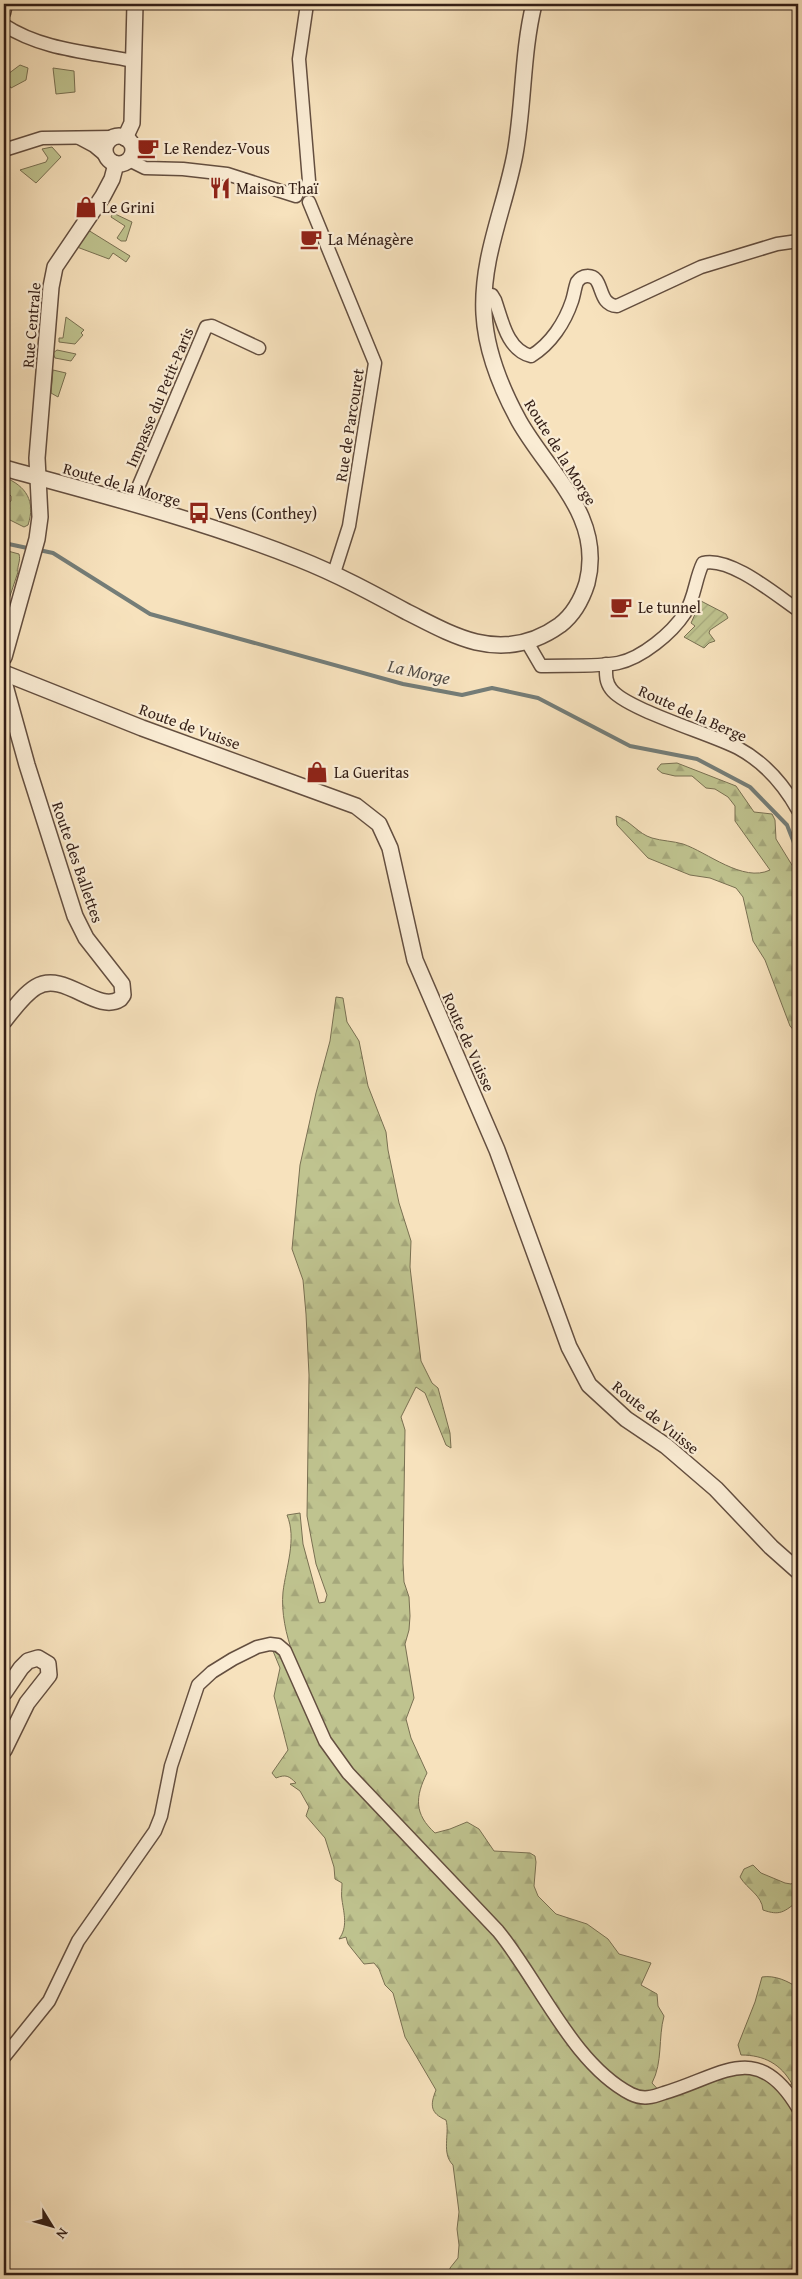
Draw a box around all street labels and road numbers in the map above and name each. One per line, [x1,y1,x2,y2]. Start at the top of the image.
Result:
street label: Rue Centrale [15,281,47,369]
street label: Impasse du Petit-Paris [119,323,199,471]
street label: Rue de Parcouret [328,366,370,483]
street label: Route de la Morge [519,394,603,510]
street label: Route de la Morge [60,456,184,512]
street label: Route de la Berge [635,678,751,748]
street label: Route de Vuisse [136,697,244,755]
street label: Route des Ballettes [46,798,110,926]
street label: Route de Vuisse [436,989,502,1095]
street label: Route de Vuisse [607,1374,705,1460]

